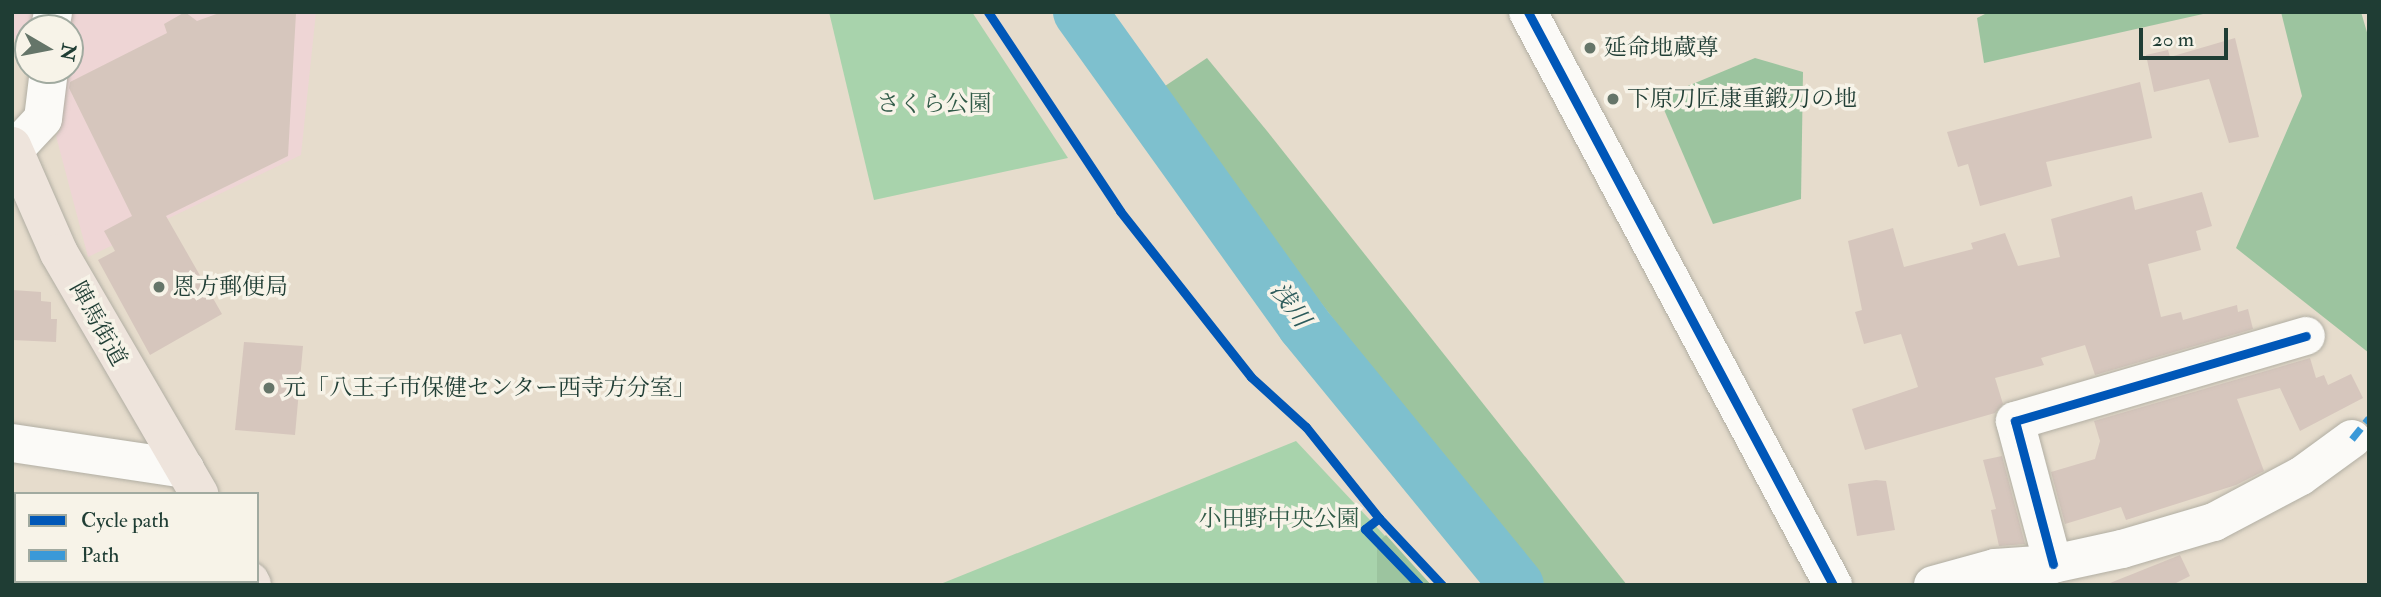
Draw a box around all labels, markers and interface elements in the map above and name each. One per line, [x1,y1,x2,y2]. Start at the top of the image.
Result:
north arrow [14,14,84,84]
scale bar [2143,14,2232,58]
text: 20 m [2152,26,2194,53]
place label: 延命地蔵尊 [1604,34,1719,62]
marker: 延命地蔵尊 [1582,40,1598,56]
text: N [54,42,81,63]
place label: 下原刀匠康重鍛刀の地 [1627,85,1857,113]
park label: さくら公園 [877,90,991,118]
marker: 下原刀匠康重鍛刀の地 [1605,91,1621,107]
place label: 恩方郵便局 [173,273,288,301]
street label: 陣馬街道 [64,277,132,371]
water label: 浅川 [1264,277,1316,333]
marker: 恩方郵便局 [151,279,167,295]
place label: 元「八王子市保健センター西寺方分室」 [283,374,697,402]
marker: 元「八王子市保健センター西寺方分室」 [261,380,277,396]
legend [14,492,259,583]
park label: 小田野中央公園 [1199,505,1359,533]
text: Cycle path [81,507,169,534]
text: Path [81,542,119,569]

